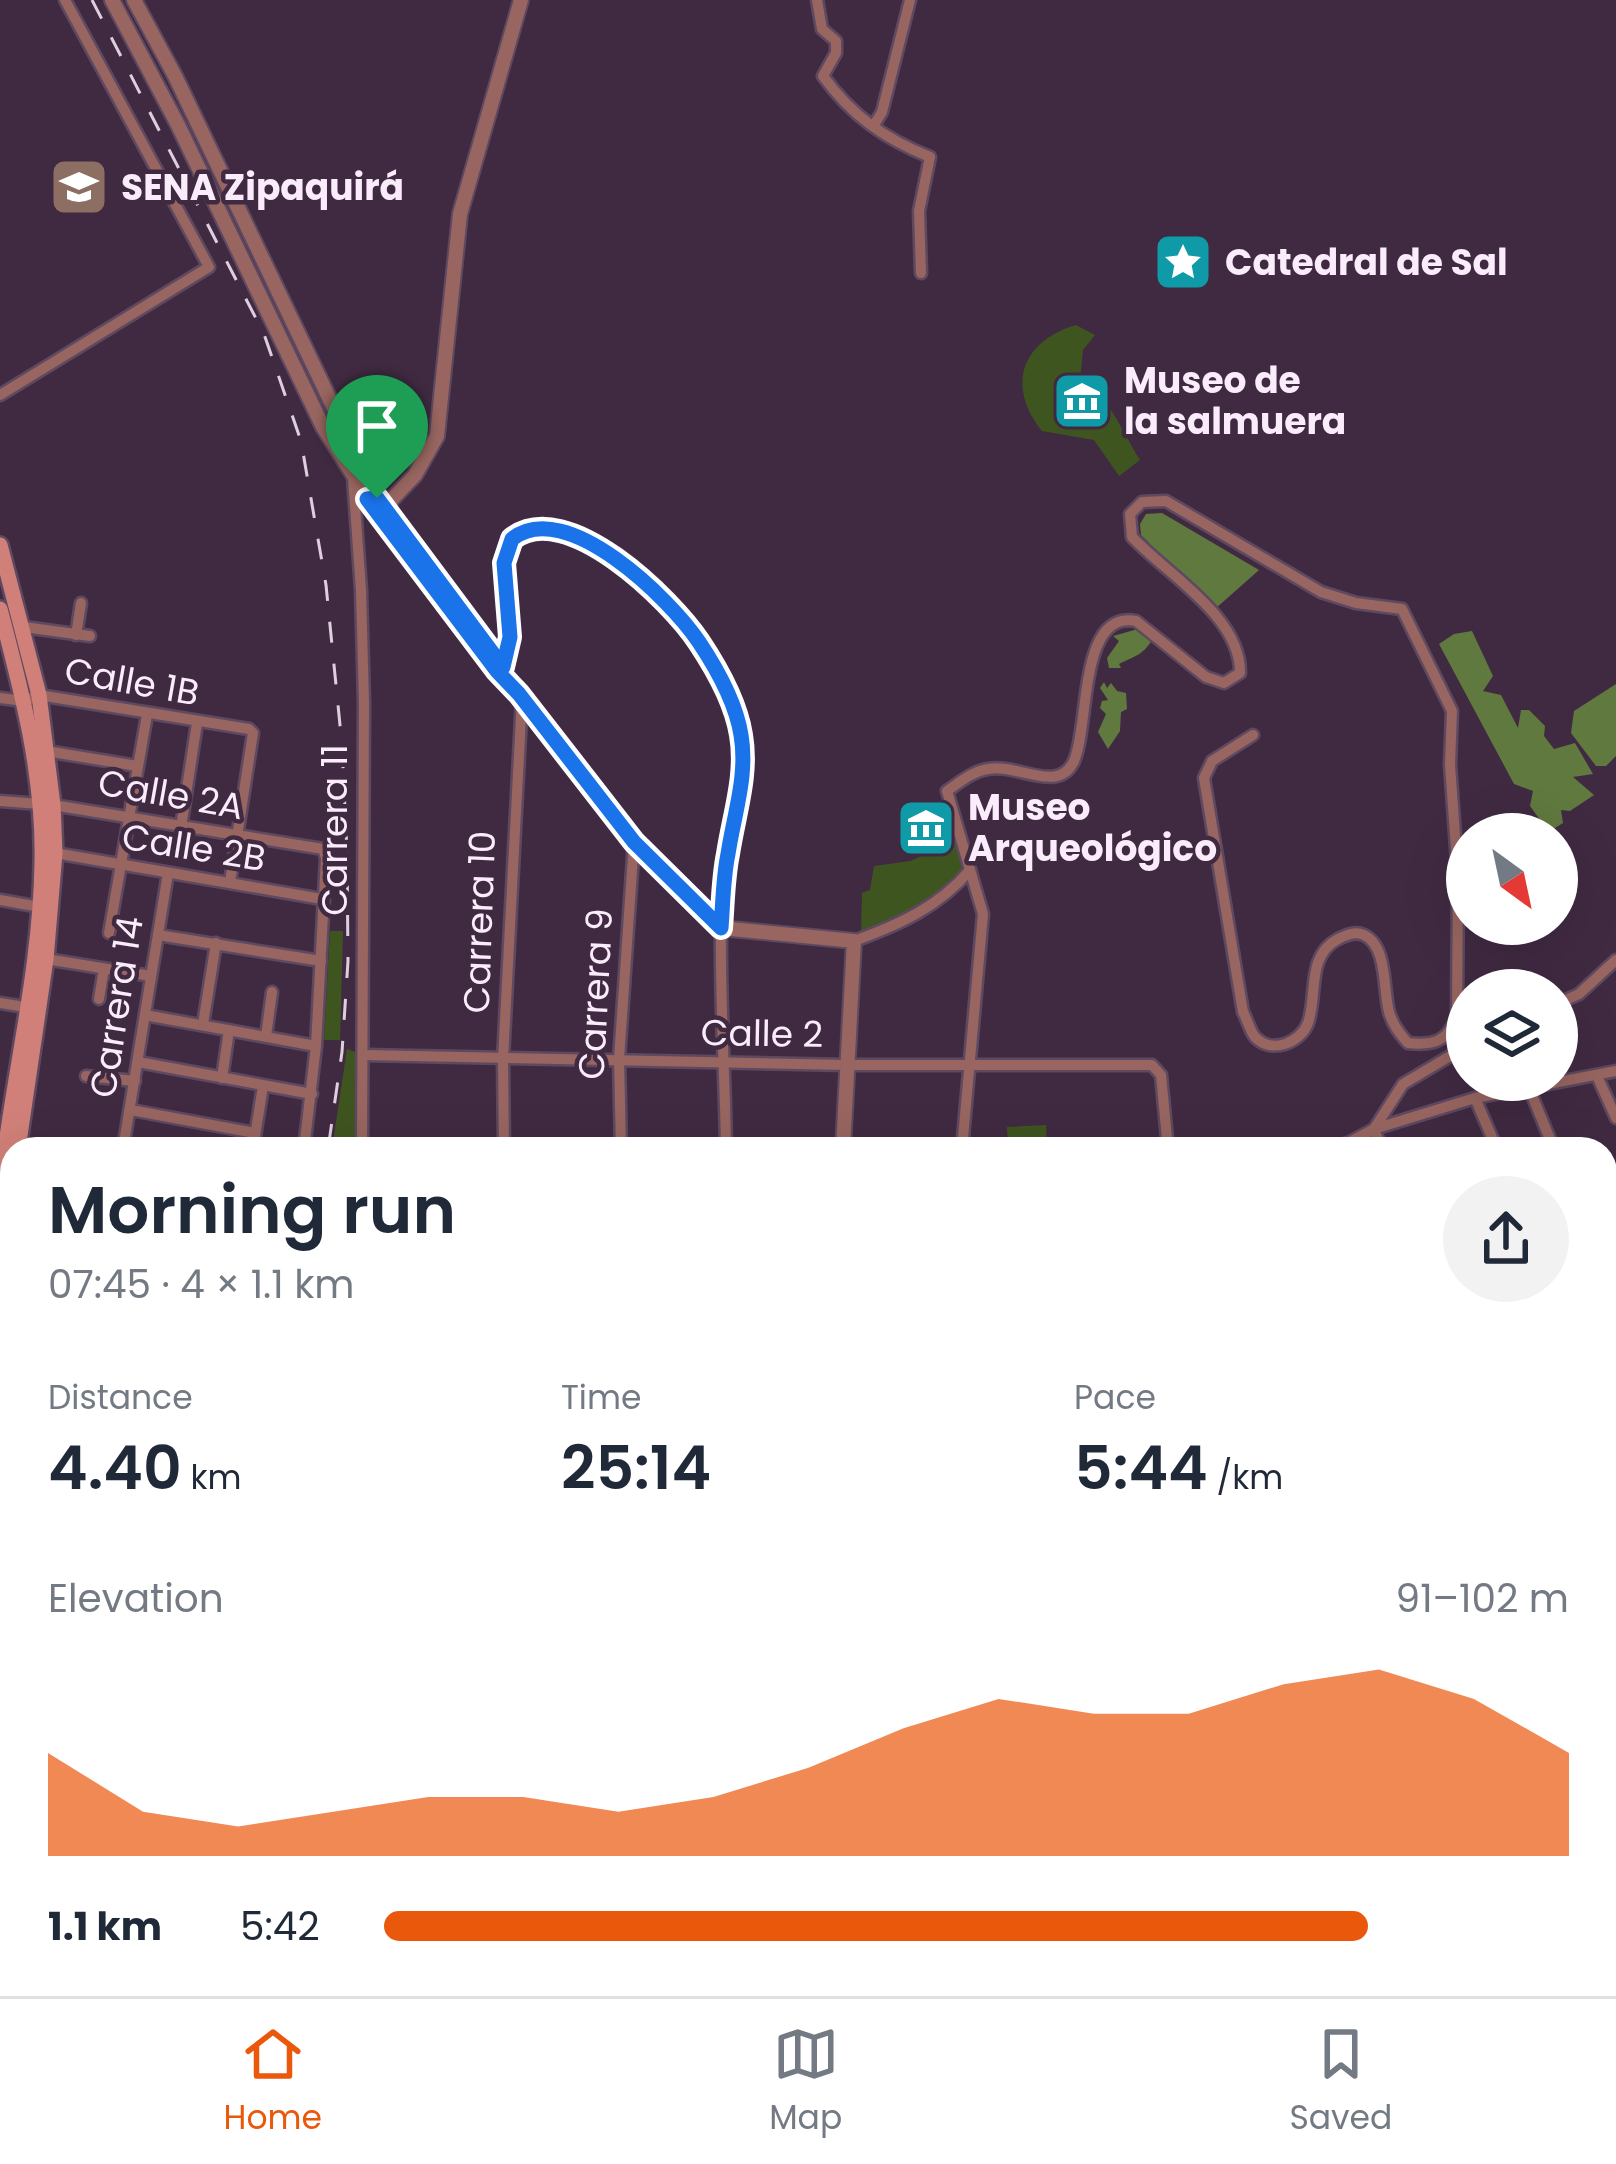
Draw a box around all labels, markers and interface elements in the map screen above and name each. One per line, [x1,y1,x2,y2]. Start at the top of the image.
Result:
school or university icon: SENA Zipaquirá [48,156,110,218]
place label: SENA Zipaquirá [121,162,404,213]
place icon: Catedral de Sal [1152,231,1214,293]
place label: Catedral de Sal [1225,237,1508,288]
place label: Museo de la salmuera [1124,355,1346,447]
museum icon: Museo de la salmuera [1051,370,1113,432]
pin [326,375,428,498]
icon: arrive [344,393,410,459]
street label: Calle 1B [61,645,203,718]
street label: Carrera 11 [309,744,360,916]
street label: Calle 2A [94,757,248,832]
place label: Museo Arqueológico [968,782,1217,874]
museum icon: Museo Arqueológico [895,797,957,859]
street label: Calle 2B [119,811,269,884]
north arrow [1446,813,1578,945]
map controls [1446,813,1578,1101]
street label: Carrera 10 [451,830,508,1014]
street label: Carrera 9 [566,907,625,1081]
street label: Carrera 14 [77,913,156,1101]
button: layers [1446,969,1578,1101]
street label: Calle 2 [700,1007,824,1060]
text: Morning run [48,1164,456,1256]
button: share [1443,1176,1569,1302]
text: 07:45 · 4 × 1.1 km [48,1257,354,1312]
text: Distance [48,1374,193,1421]
text: Time [561,1374,641,1421]
text: Pace [1074,1374,1156,1421]
text: 4.40 [48,1426,182,1510]
text: 25:14 [561,1426,711,1510]
text: 5:44 [1074,1426,1208,1510]
text: km [182,1454,241,1501]
text: /km [1208,1454,1283,1501]
text: Elevation [48,1571,224,1626]
text: 91–102 m [1396,1571,1569,1626]
text: 1.1 km [48,1899,162,1954]
text: 5:42 [240,1899,320,1954]
tab: Home [224,2021,322,2143]
tab: Map [769,2021,842,2143]
tab: Saved [1289,2021,1392,2143]

